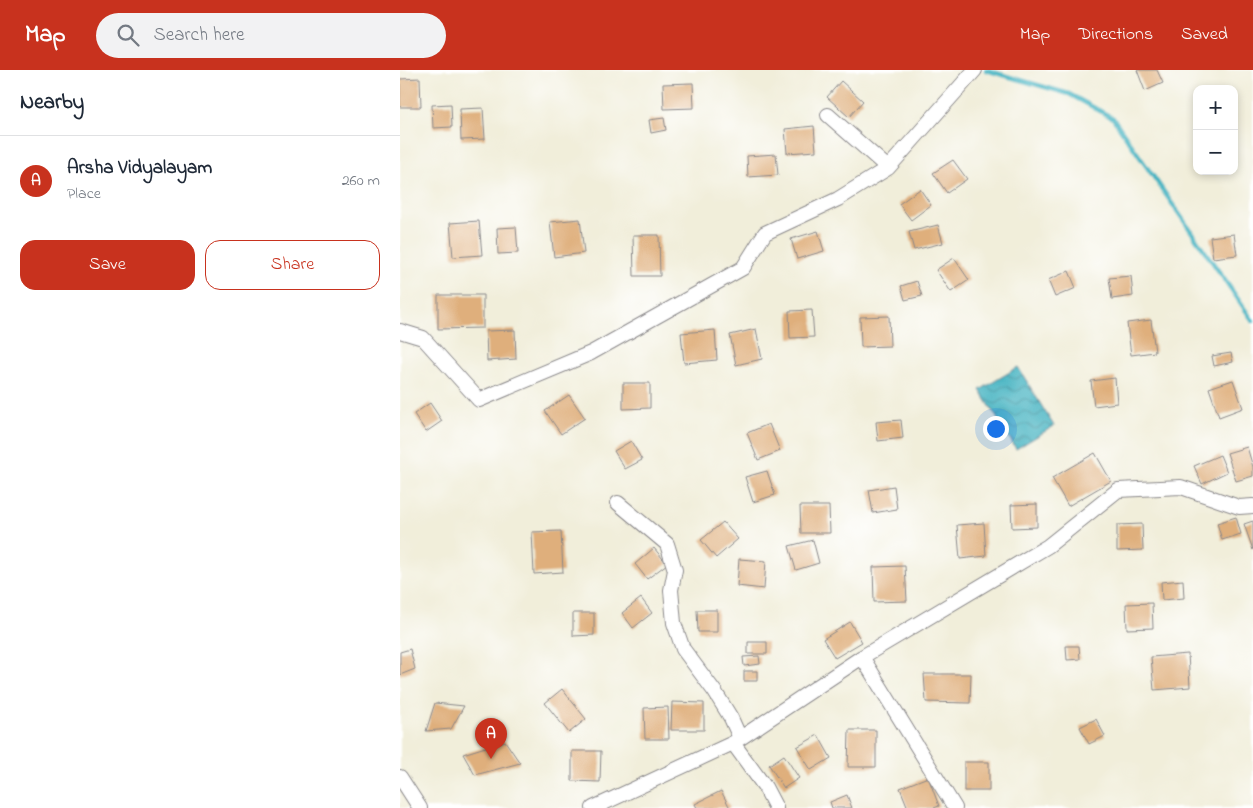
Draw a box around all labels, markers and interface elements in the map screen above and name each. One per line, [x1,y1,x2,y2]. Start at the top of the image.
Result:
search box [96,13,446,58]
text: Map [25,18,66,53]
icon: search [114,21,142,49]
text: Search here [154,22,245,49]
text: Map [1020,22,1050,48]
text: Directions [1078,22,1153,48]
text: Saved [1181,22,1228,48]
map controls [1193,85,1238,175]
button: + [1193,85,1238,130]
text: Nearby [20,88,84,118]
button: − [1193,130,1238,175]
text: Arsha Vidyalayam [67,155,212,182]
text: A [31,169,41,193]
text: 260 m [342,169,380,193]
text: Place [67,182,101,206]
button: Save [20,240,195,290]
button: Share [205,240,380,290]
your location [983,416,1009,442]
pin: A [475,718,507,759]

